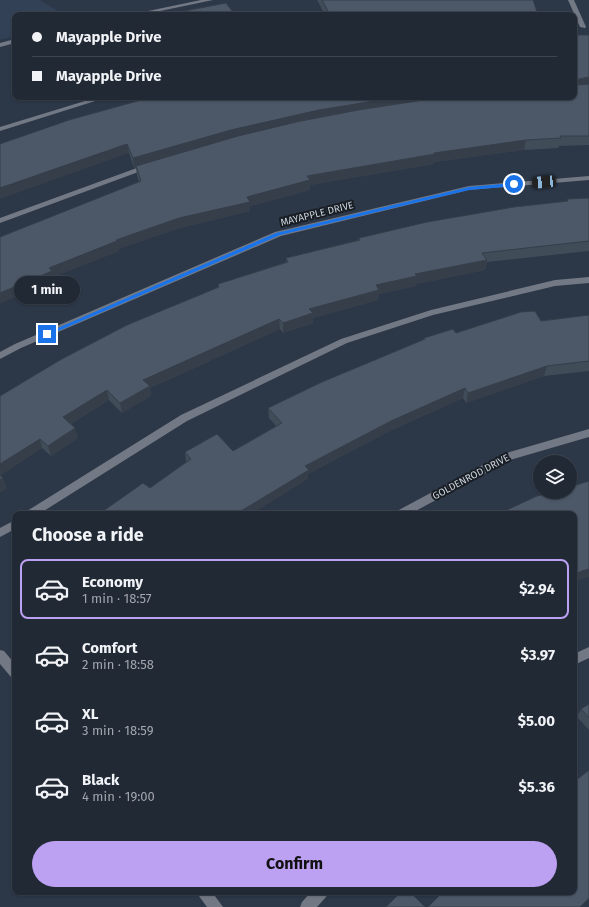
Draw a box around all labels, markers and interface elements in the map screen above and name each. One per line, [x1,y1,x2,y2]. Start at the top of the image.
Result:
text: Mayapple Drive [56,28,161,46]
text: Mayapple Drive [56,67,161,85]
route start [505,175,523,193]
car [532,175,556,189]
street label: MAYAPPLE DRIVE [279,199,355,229]
callout: 1 min [14,276,80,304]
text: 1 min [31,282,63,297]
route end [38,325,56,343]
street label: GOLDENROD DRIVE [431,452,511,502]
map controls [533,455,577,499]
button: layers [533,455,577,499]
text: Choose a ride [32,524,144,546]
icon: car [34,571,70,607]
text: Economy [82,573,143,591]
text: $2.94 [519,580,555,598]
text: 1 min · 18:57 [82,591,151,606]
icon: car [34,637,70,673]
text: Comfort [82,639,138,657]
text: $3.97 [520,646,555,664]
text: 2 min · 18:58 [82,657,154,672]
icon: car [34,703,70,739]
text: XL [82,705,98,723]
text: $5.00 [518,712,555,730]
text: 3 min · 18:59 [82,723,153,738]
icon: car [34,769,70,805]
text: Black [82,771,119,789]
text: $5.36 [519,778,555,796]
text: 4 min · 19:00 [82,789,155,804]
button: Confirm [32,841,557,887]

